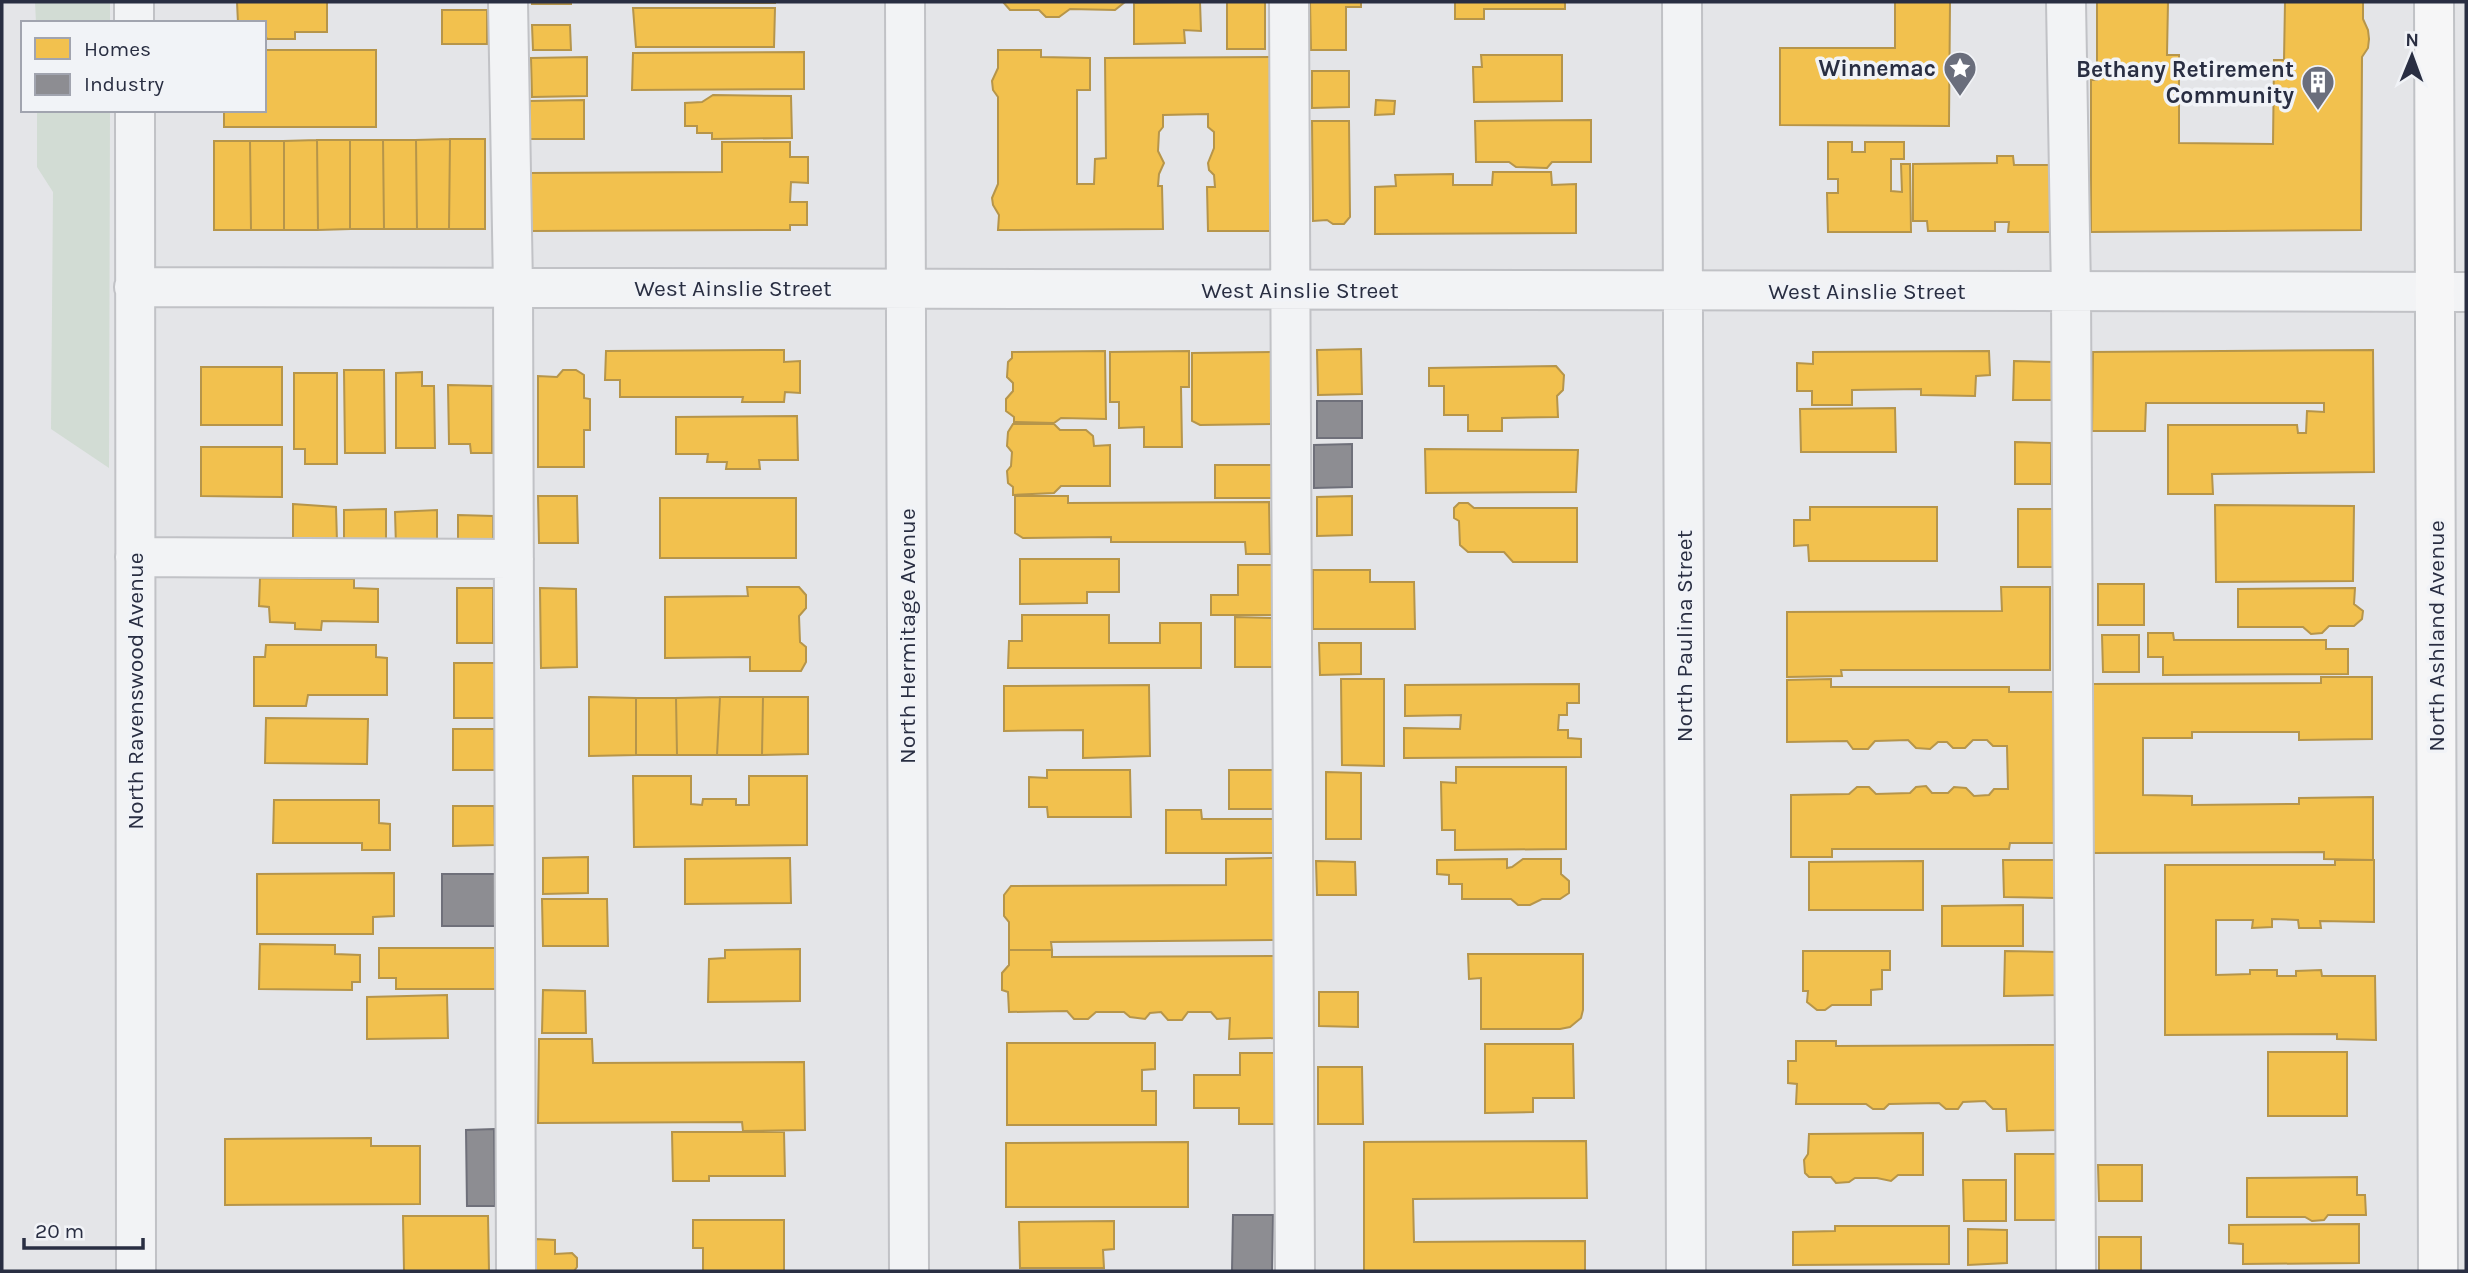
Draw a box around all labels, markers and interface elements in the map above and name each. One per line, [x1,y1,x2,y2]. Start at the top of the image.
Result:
legend [21,21,266,112]
north arrow [2377,21,2447,91]
text: N [2405,29,2419,51]
text: Homes [84,37,151,61]
place icon: Winnemac [1941,49,1979,98]
place label: Winnemac [1818,55,1936,82]
place label: Bethany Retirement Community [2076,56,2294,109]
building icon: Bethany Retirement Community [2299,63,2337,112]
text: Industry [84,72,164,96]
street label: West Ainslie Street [634,275,832,302]
street label: West Ainslie Street [1201,277,1399,304]
street label: West Ainslie Street [1768,278,1966,305]
street label: North Hermitage Avenue [894,508,921,764]
street label: North Ashland Avenue [2423,520,2450,752]
street label: North Paulina Street [1671,529,1698,742]
street label: North Ravenswood Avenue [122,552,149,830]
scale bar [24,1206,144,1250]
text: 20 m [35,1219,84,1243]

